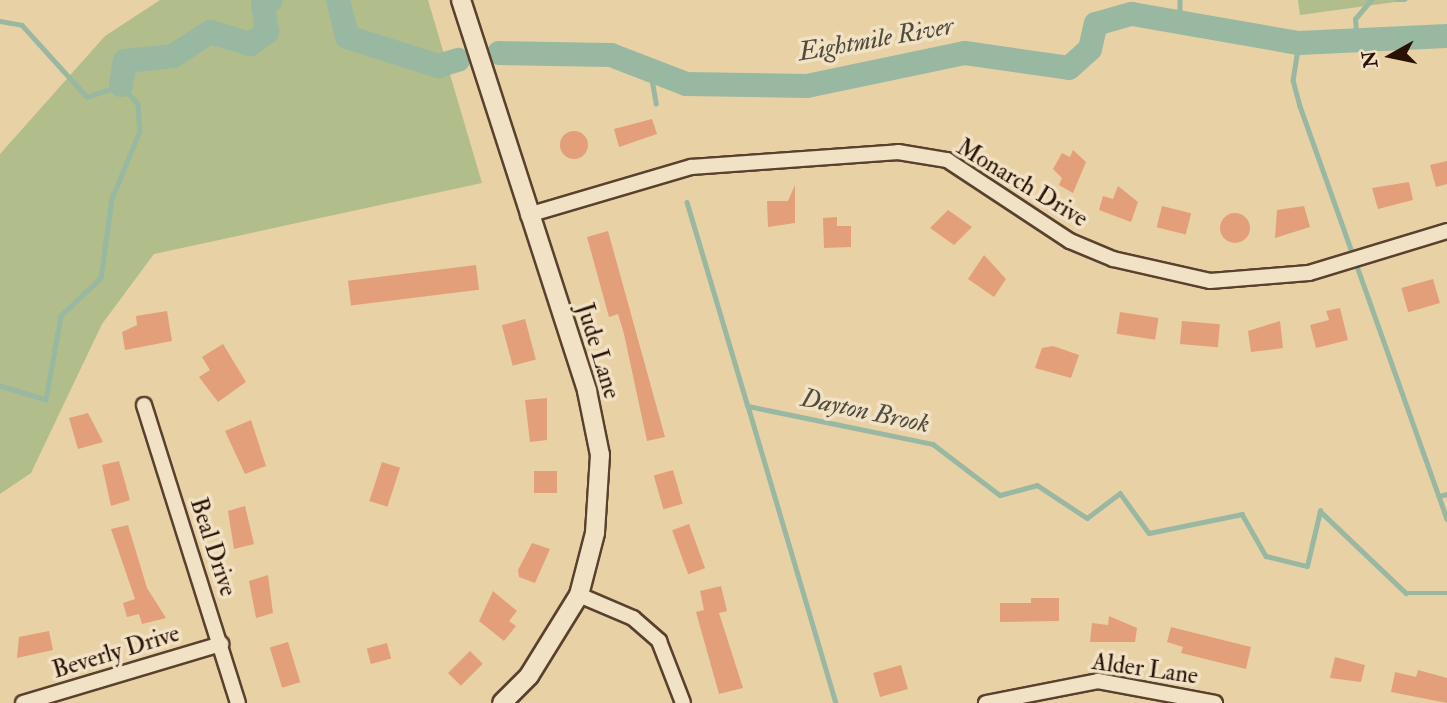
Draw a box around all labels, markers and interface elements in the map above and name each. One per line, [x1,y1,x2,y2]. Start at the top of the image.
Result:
water label: Eightmile River [796,11,956,69]
north arrow [1356,21,1426,91]
text: N [1357,49,1383,70]
street label: Monarch Drive [951,133,1093,233]
street label: Jude Lane [570,300,626,402]
water label: Dayton Brook [798,383,932,441]
street label: Beal Drive [184,494,242,600]
street label: Beverly Drive [49,619,183,685]
street label: Alder Lane [1090,647,1200,691]

